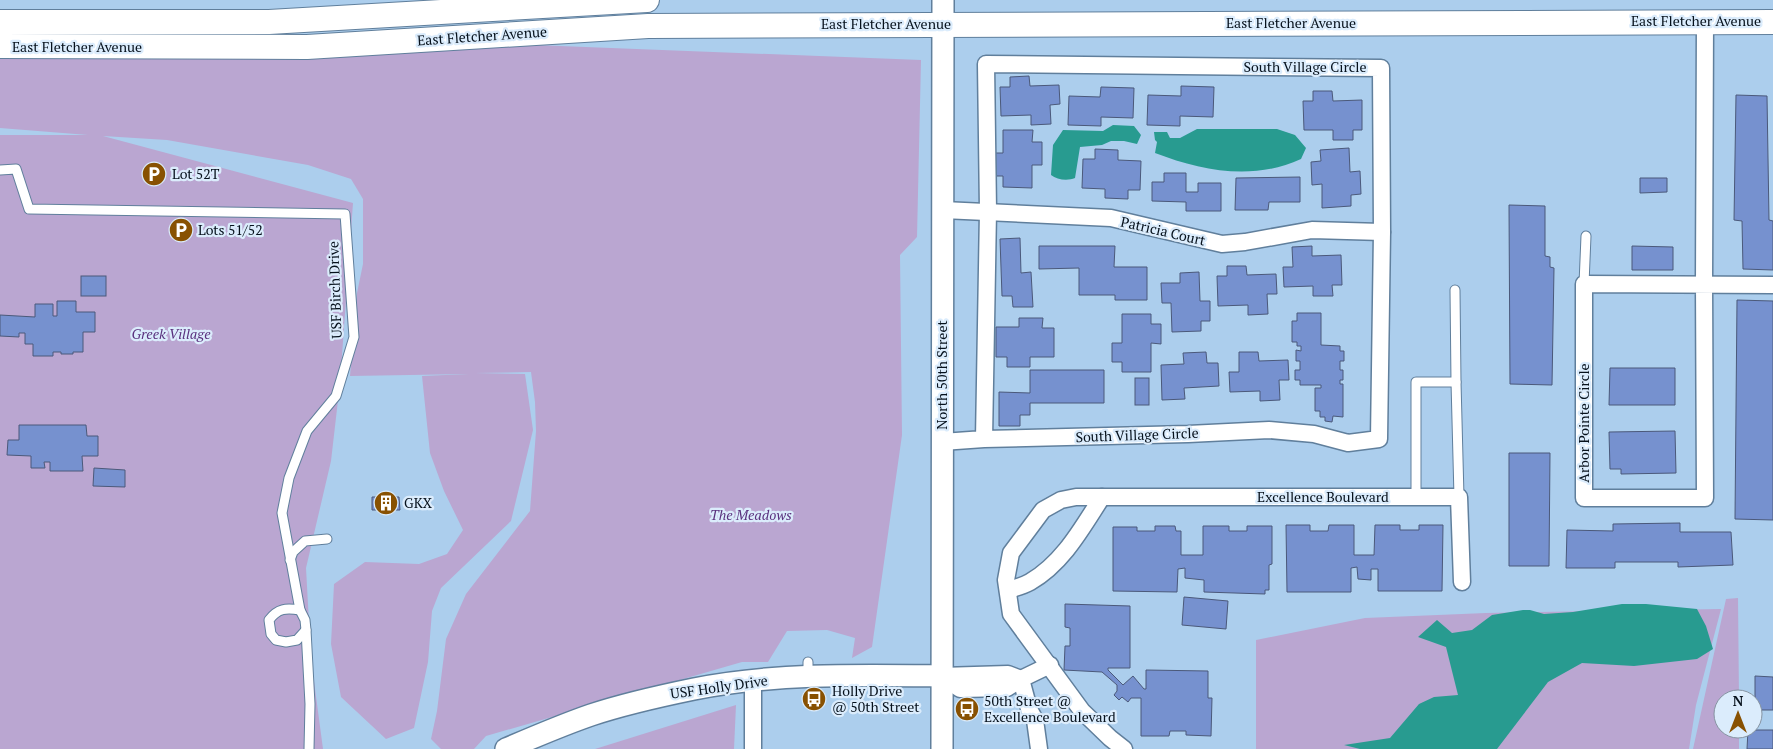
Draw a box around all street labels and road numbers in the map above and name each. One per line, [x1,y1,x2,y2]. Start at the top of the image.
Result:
street label: East Fletcher Avenue [1631,11,1761,30]
street label: East Fletcher Avenue [1226,13,1356,32]
street label: East Fletcher Avenue [821,14,951,33]
street label: East Fletcher Avenue [416,21,548,50]
street label: East Fletcher Avenue [12,37,142,56]
street label: South Village Circle [1243,57,1367,76]
street label: Patricia Court [1119,212,1208,250]
street label: USF Birch Drive [323,241,346,339]
street label: North 50th Street [932,320,951,430]
street label: Arbor Pointe Circle [1574,363,1593,483]
street label: South Village Circle [1075,423,1199,446]
street label: Excellence Boulevard [1257,487,1389,506]
street label: USF Holly Drive [669,670,769,703]

